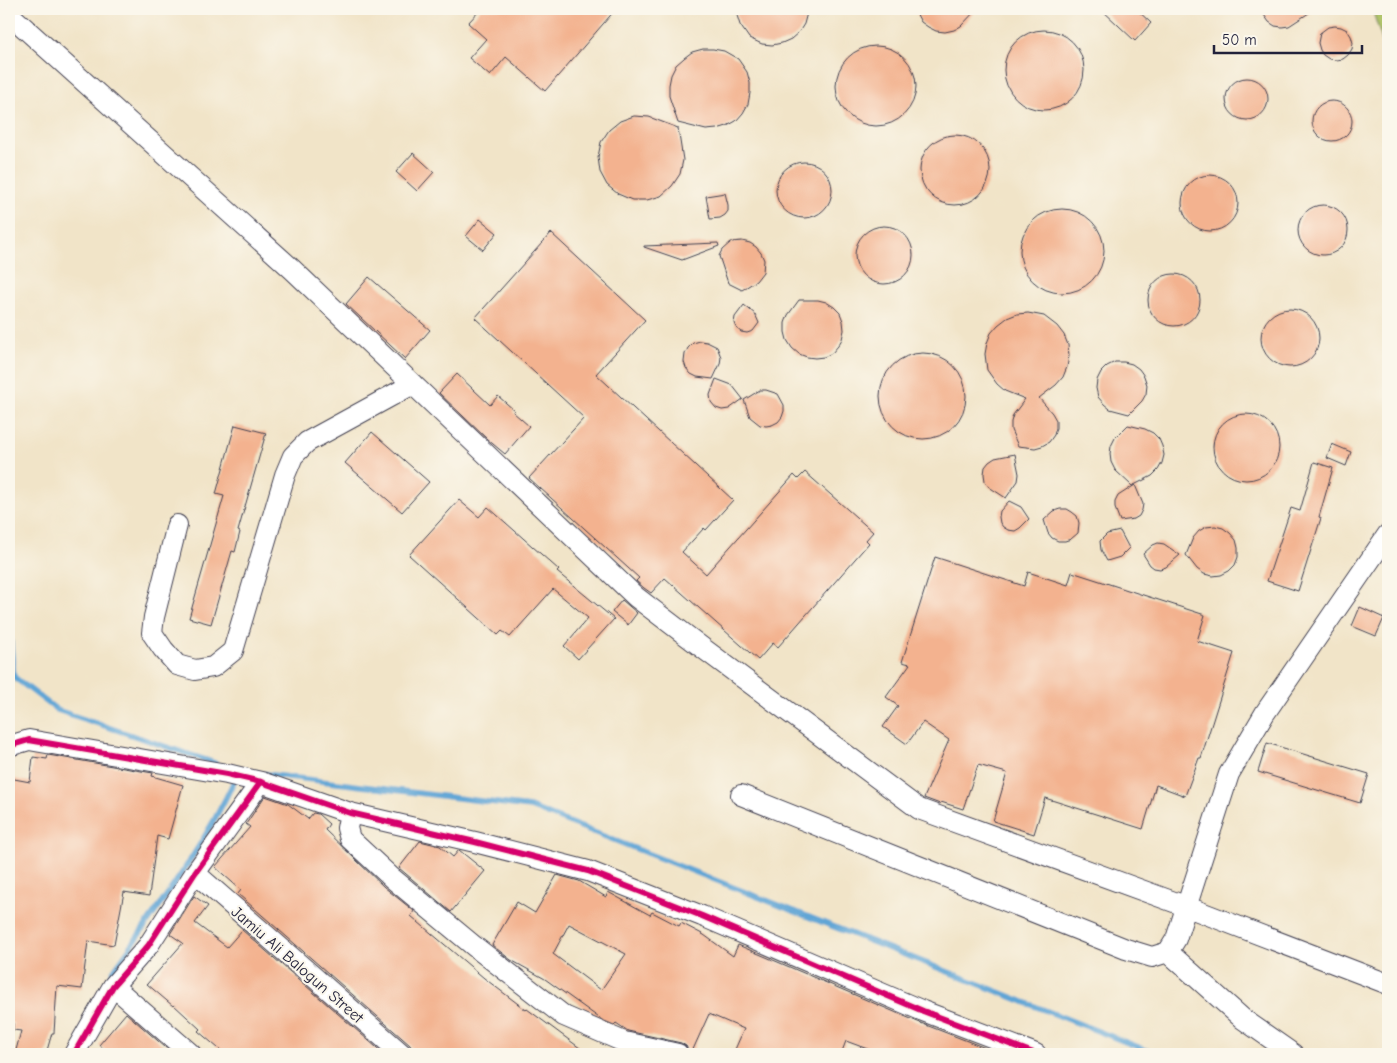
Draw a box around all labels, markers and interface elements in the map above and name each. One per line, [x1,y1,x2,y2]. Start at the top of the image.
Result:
scale bar [1214,22,1362,54]
text: 50 m [1222,31,1257,49]
street label: Jamiu Ali Balogun Street [228,903,367,1027]

